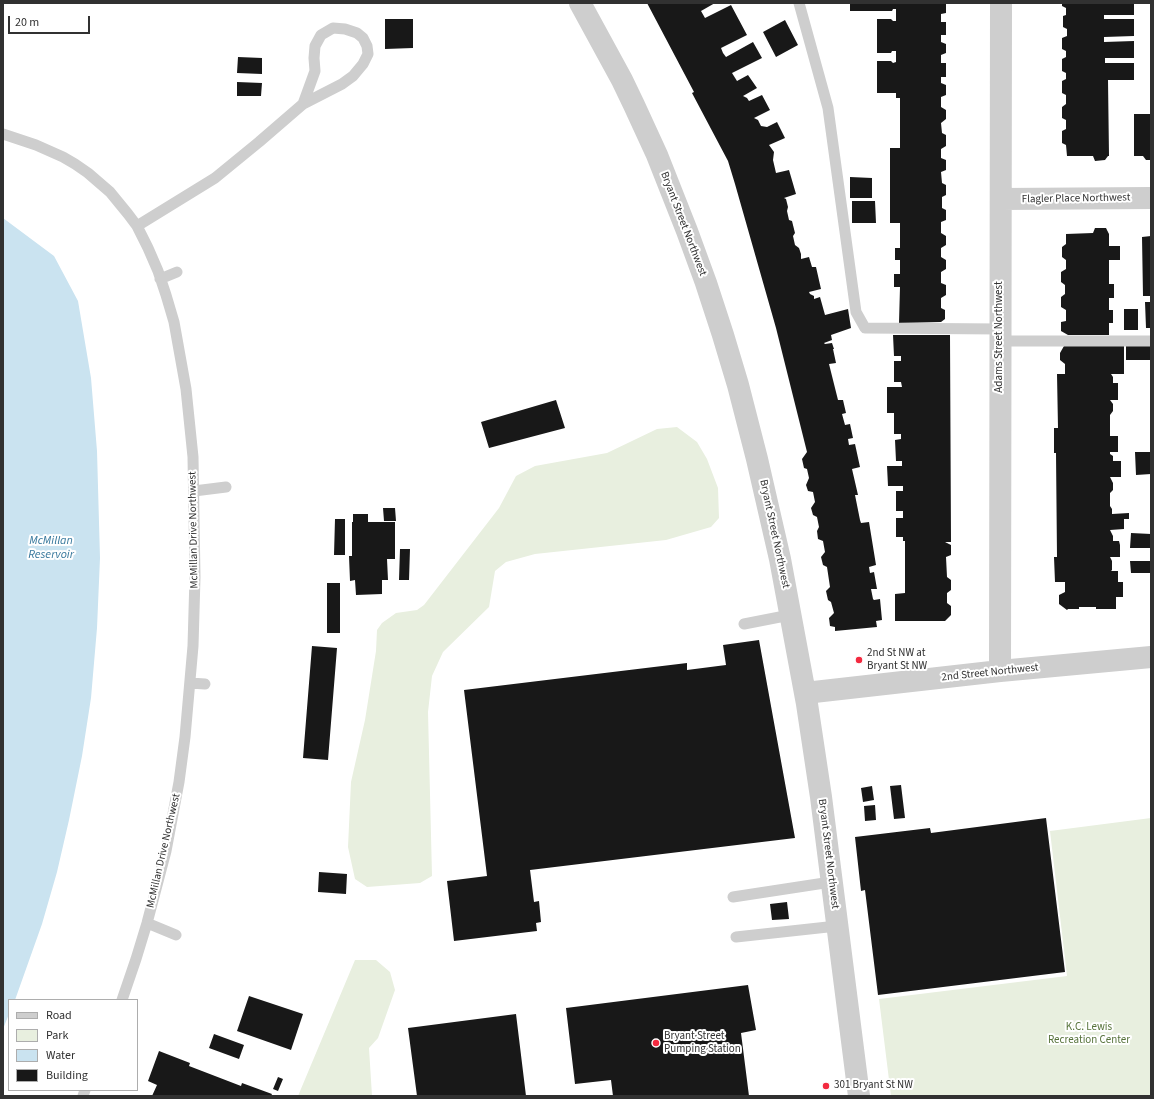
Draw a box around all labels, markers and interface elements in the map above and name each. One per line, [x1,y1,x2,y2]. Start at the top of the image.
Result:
scale bar [10,8,92,34]
text: 20 m [15,14,39,31]
street label: Bryant Street Northwest [657,170,709,278]
street label: Flagler Place Northwest [1022,191,1130,207]
street label: Adams Street Northwest [993,281,1007,393]
street label: McMillan Drive Northwest [186,471,202,589]
street label: Bryant Street Northwest [756,478,792,590]
water label: McMillan Reservoir [28,534,74,562]
place label: 2nd St NW at Bryant St NW [867,647,927,673]
marker: 2nd St NW at Bryant St NW [854,655,864,665]
street label: 2nd Street Northwest [941,661,1039,685]
street label: McMillan Drive Northwest [144,792,184,910]
street label: Bryant Street Northwest [815,798,841,910]
legend [8,999,138,1091]
text: Road [46,1007,72,1024]
park label: K.C. Lewis Recreation Center [1048,1021,1130,1047]
text: Park [46,1027,68,1044]
place label: Bryant Street Pumping Station [664,1030,741,1056]
marker: Bryant Street Pumping Station [651,1038,661,1048]
text: Water [46,1047,75,1064]
text: Building [46,1067,88,1084]
place label: 301 Bryant St NW [834,1079,913,1093]
marker: 301 Bryant St NW [821,1081,831,1091]

